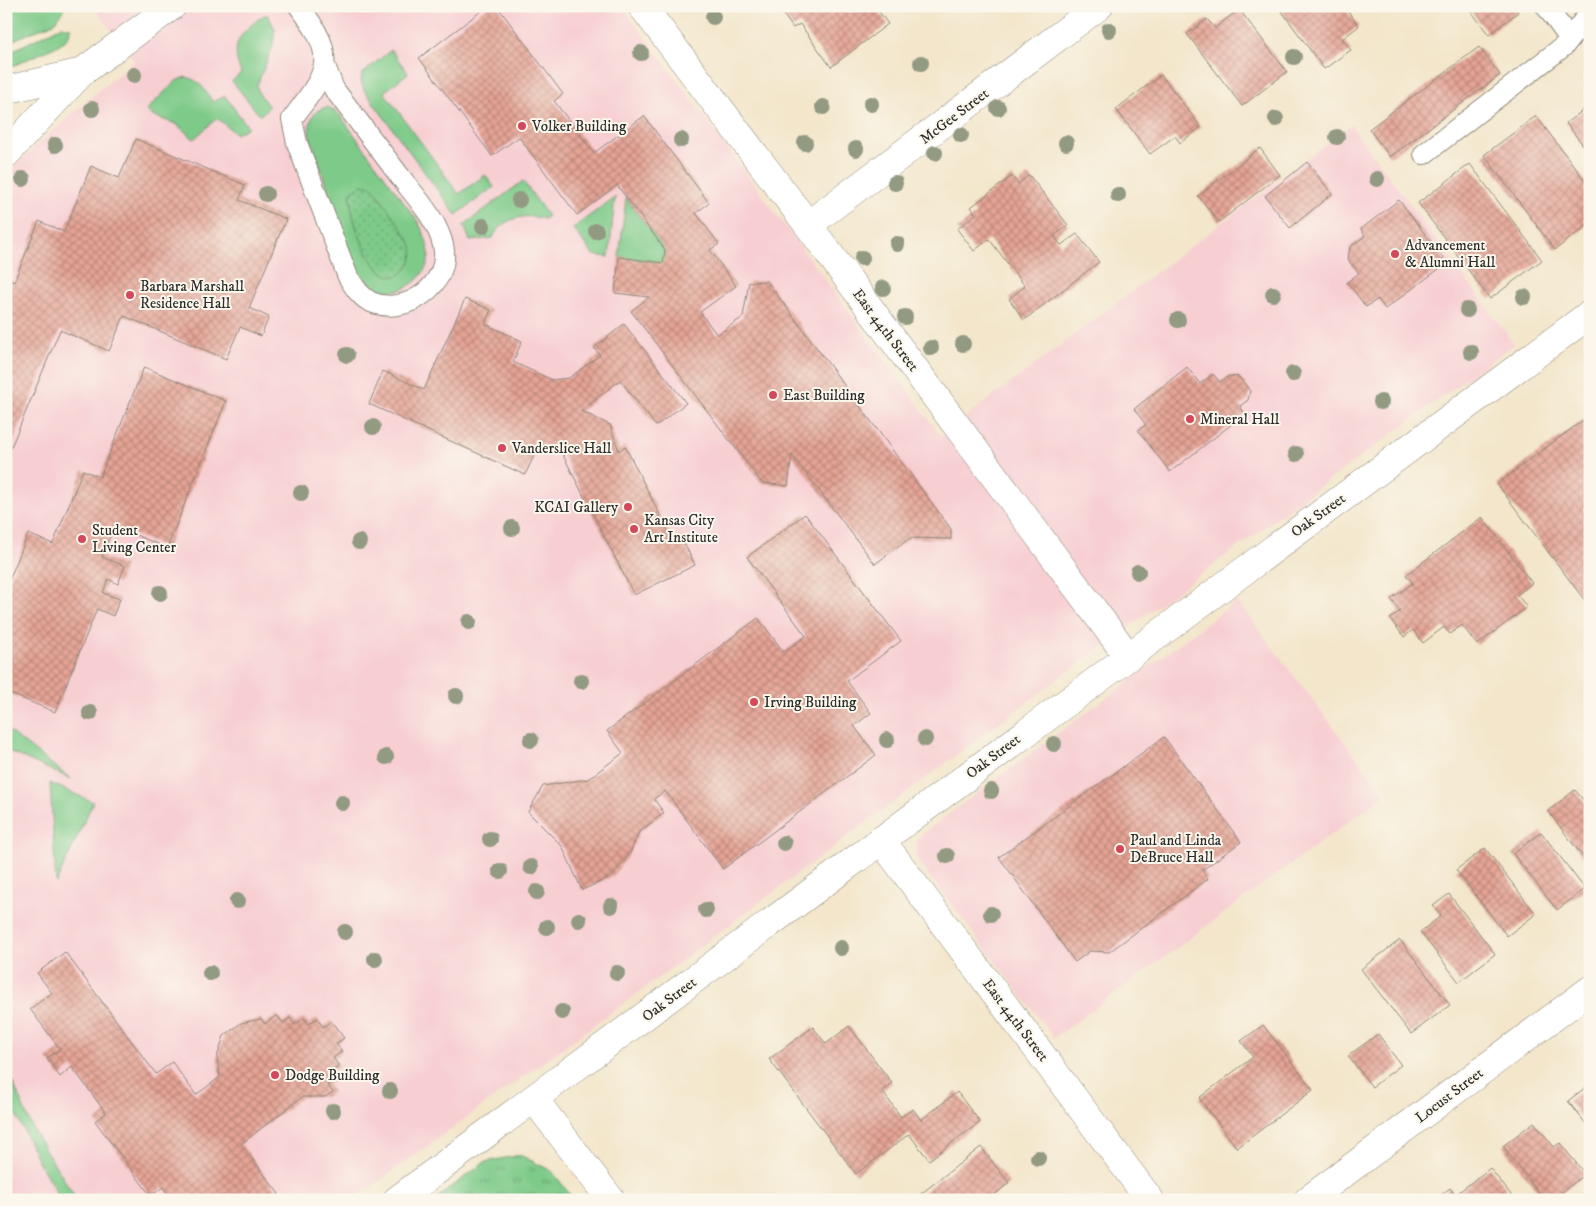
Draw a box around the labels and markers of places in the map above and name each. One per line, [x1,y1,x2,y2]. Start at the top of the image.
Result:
place label: Volker Building [531,117,627,136]
marker: Volker Building [516,120,528,132]
place label: Advancement & Alumni Hall [1405,236,1496,272]
marker: Advancement & Alumni Hall [1389,248,1401,260]
place label: Barbara Marshall Residence Hall [140,277,244,313]
marker: Barbara Marshall Residence Hall [124,289,136,301]
place label: East Building [783,386,865,405]
marker: East Building [767,389,779,401]
place label: Mineral Hall [1200,410,1280,429]
marker: Mineral Hall [1184,413,1196,425]
place label: Vanderslice Hall [511,439,612,458]
marker: Vanderslice Hall [496,442,508,454]
place label: KCAI Gallery [534,498,619,517]
marker: KCAI Gallery [622,501,634,513]
place label: Kansas City Art Institute [644,511,718,547]
place label: Student Living Center [92,521,176,557]
marker: Kansas City Art Institute [628,523,640,535]
marker: Student Living Center [76,533,88,545]
place label: Irving Building [764,693,857,712]
marker: Irving Building [748,696,760,708]
place label: Paul and Linda DeBruce Hall [1130,831,1222,867]
marker: Paul and Linda DeBruce Hall [1114,843,1126,855]
place label: Dodge Building [285,1066,380,1085]
marker: Dodge Building [269,1069,281,1081]

